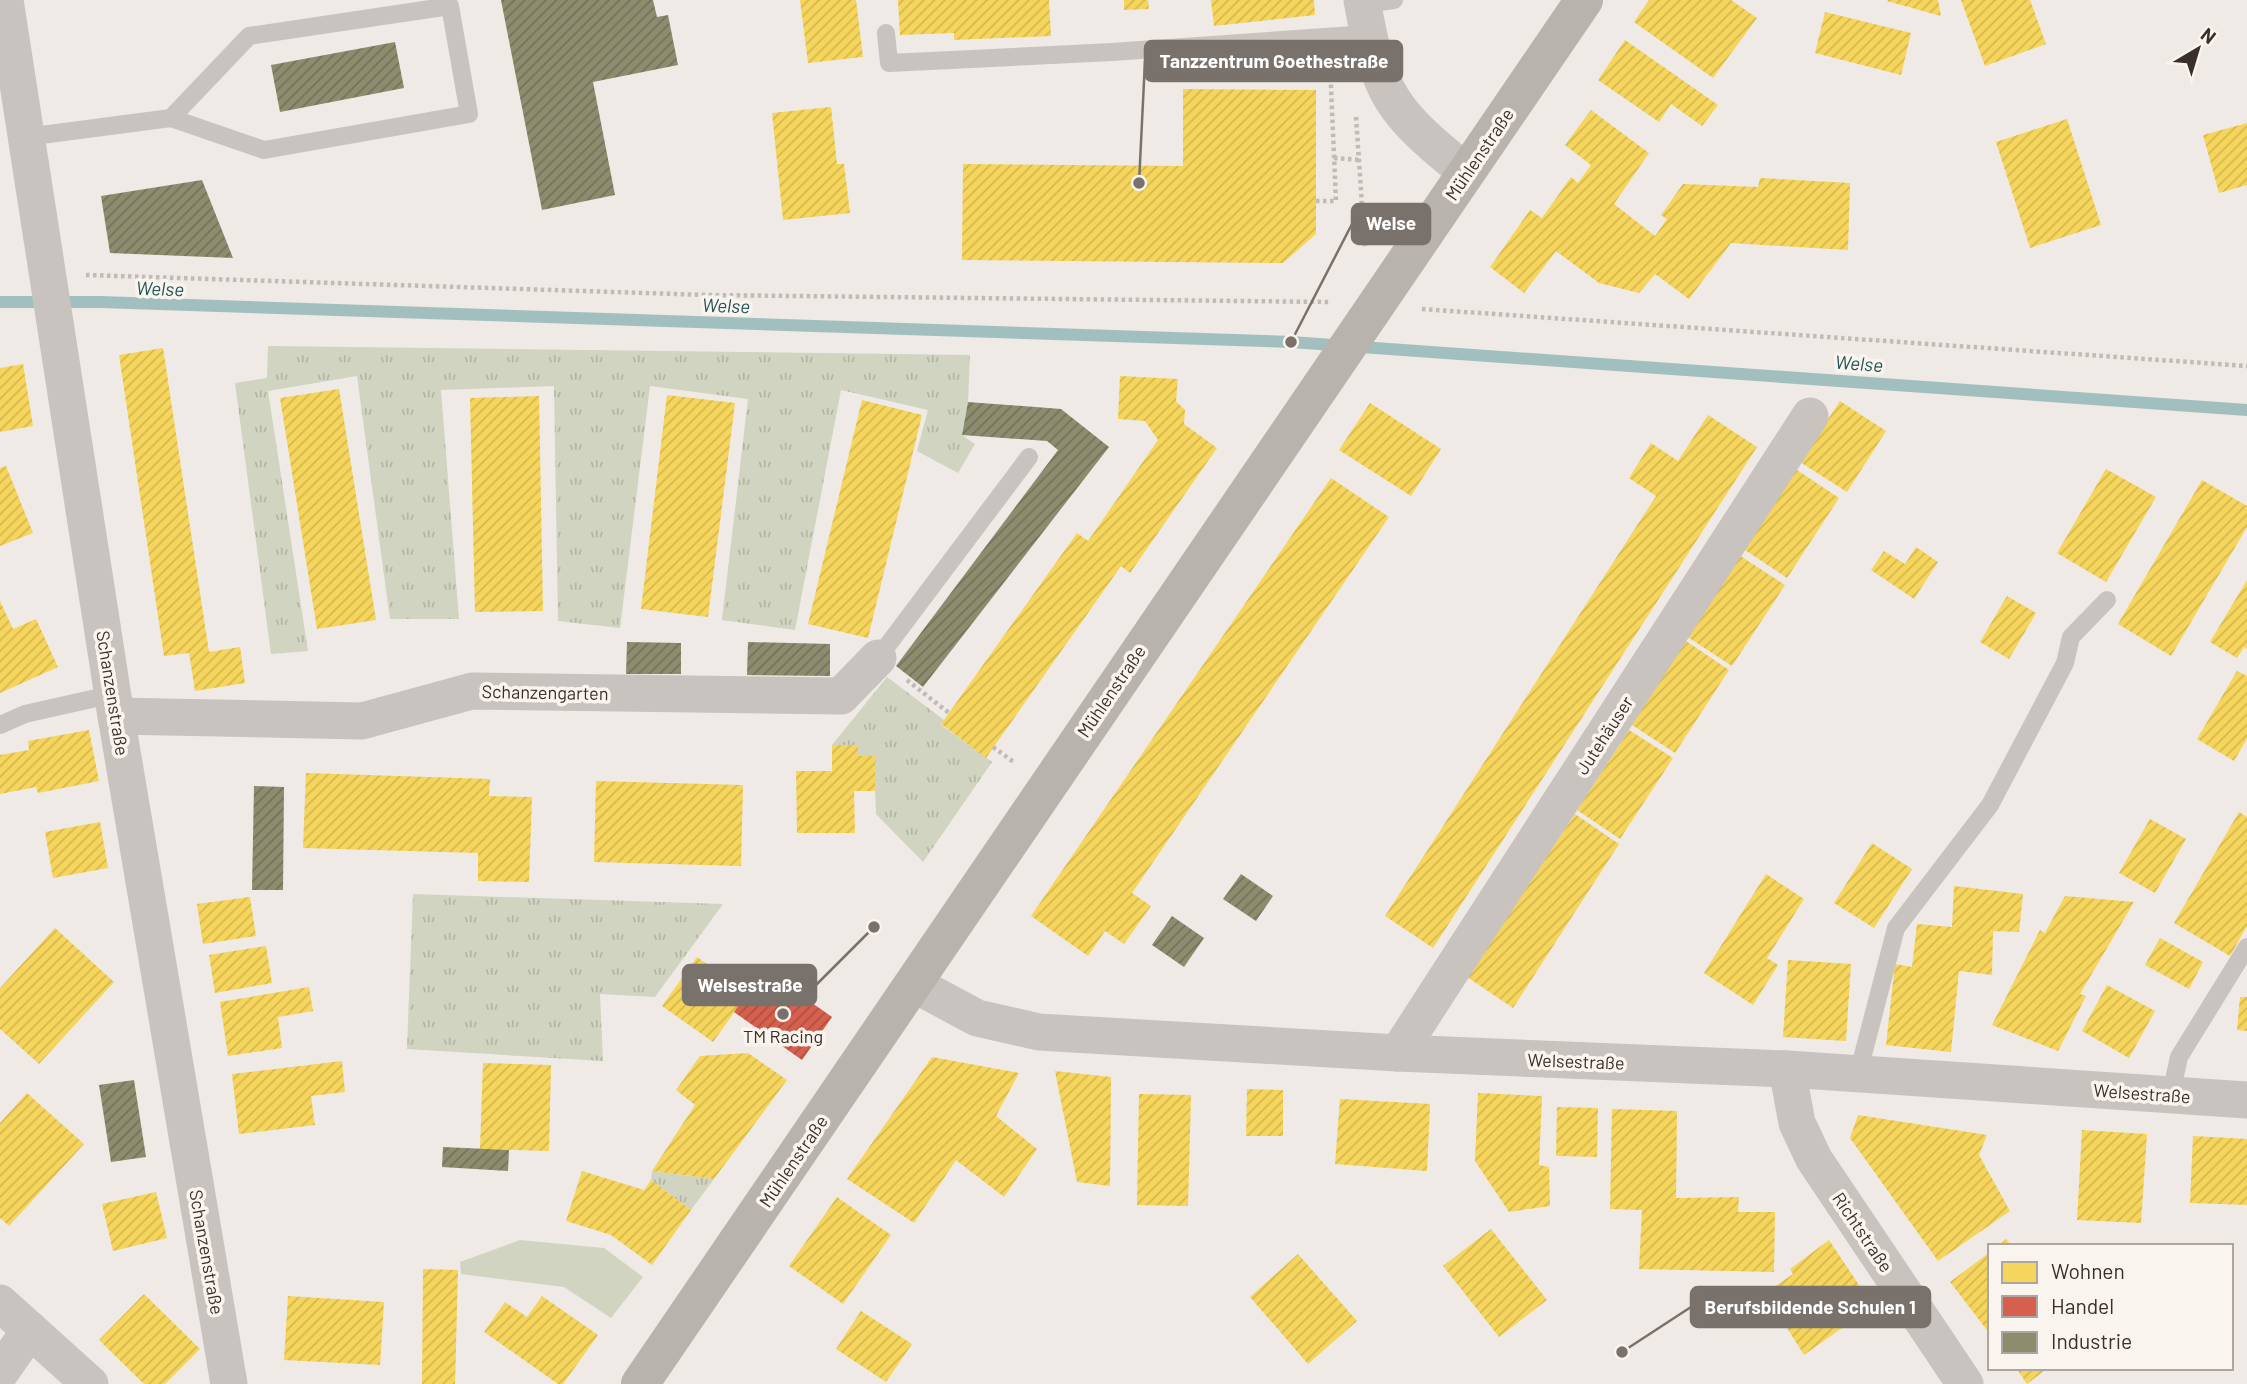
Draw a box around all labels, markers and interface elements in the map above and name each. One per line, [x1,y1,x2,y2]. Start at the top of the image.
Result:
north arrow [2163,14,2233,84]
text: N [2197,22,2221,48]
callout: Tanzzentrum Goethestraße [1145,41,1402,81]
text: Tanzzentrum Goethestraße [1160,49,1388,72]
street label: Mühlenstraße [1440,104,1518,204]
callout: Welse [1352,204,1430,244]
text: Welse [1366,211,1416,234]
water label: Welse [136,276,185,300]
water label: Welse [702,293,751,317]
water label: Welse [1834,350,1884,376]
street label: Schanzenstraße [92,629,134,757]
street label: Mühlenstraße [1072,641,1150,741]
street label: Schanzengarten [481,680,609,704]
street label: Jutehäuser [1570,691,1638,778]
callout: Welsestraße [683,965,816,1005]
text: Welsestraße [697,973,803,996]
marker: TM Racing [775,1006,791,1022]
place label: TM Racing [743,1025,823,1047]
street label: Welsestraße [1527,1048,1625,1074]
street label: Welsestraße [2093,1079,2191,1107]
street label: Mühlenstraße [754,1111,832,1211]
street label: Schanzenstraße [185,1188,229,1316]
street label: Richtstraße [1828,1188,1898,1276]
legend [1988,1244,2233,1370]
text: Wohnen [2051,1258,2125,1283]
callout: Berufsbildende Schulen 1 [1691,1287,1930,1327]
text: Handel [2051,1293,2114,1318]
text: Berufsbildende Schulen 1 [1704,1295,1916,1318]
text: Industrie [2051,1328,2132,1353]

